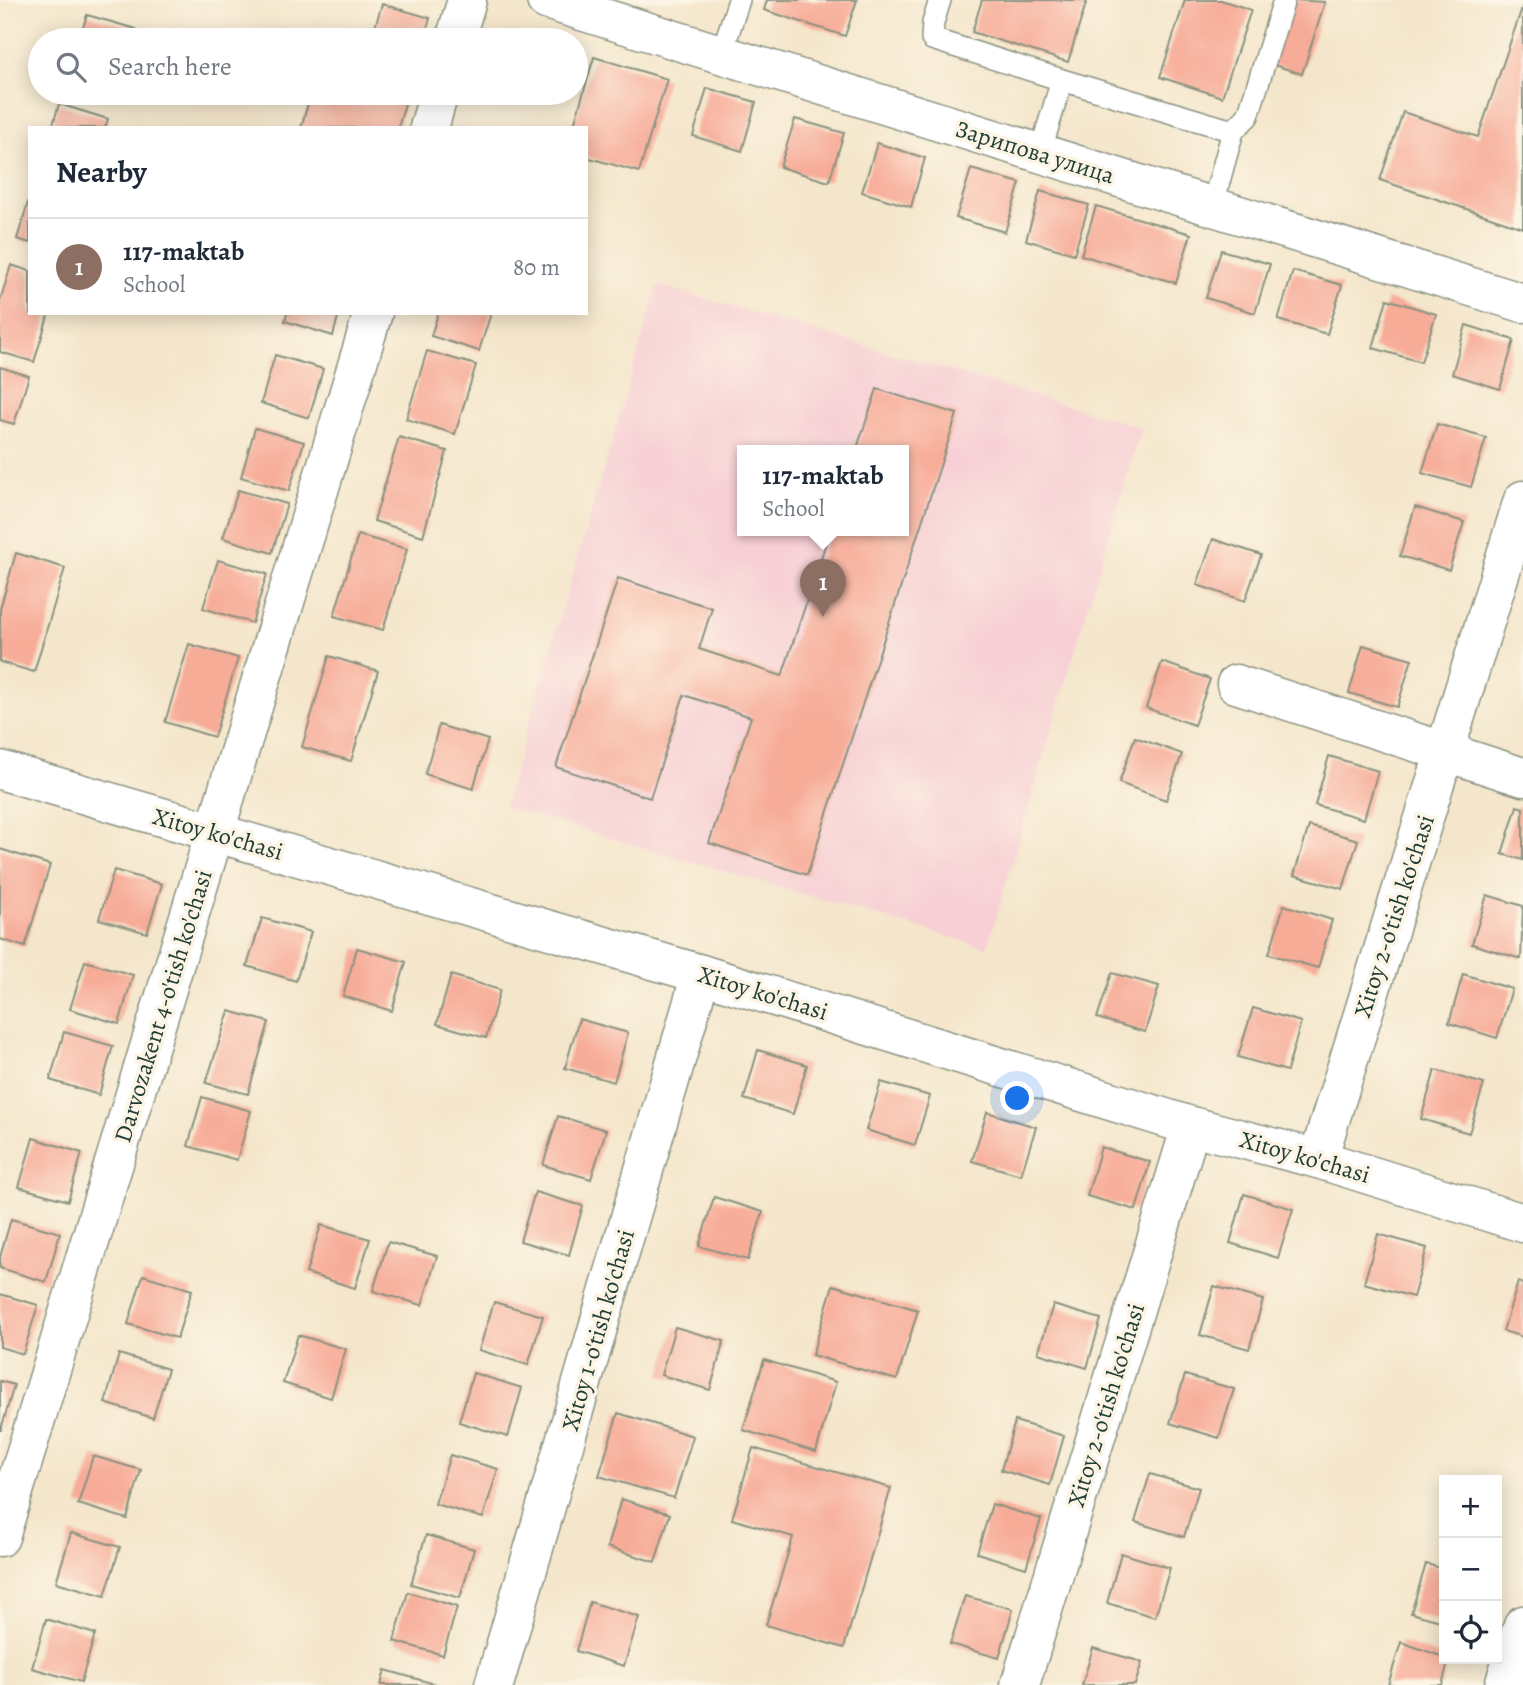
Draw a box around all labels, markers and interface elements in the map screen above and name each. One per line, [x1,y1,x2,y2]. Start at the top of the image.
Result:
search box [28,28,588,105]
icon: search [52,48,90,86]
text: Search here [108,49,232,84]
street label: Зарипова улица [952,113,1118,191]
text: Nearby [56,152,147,192]
text: 117-maktab [123,234,244,269]
text: 1 [75,252,83,283]
text: 80 m [513,252,560,283]
text: School [123,269,185,300]
popup [737,445,909,536]
text: 117-maktab [762,458,884,493]
text: School [762,493,825,524]
pin: 1 [800,559,846,617]
street label: Xitoy ko'chasi [149,800,287,868]
street label: Xitoy 2-o'tish ko'chasi [1346,811,1442,1021]
street label: Darvozakent 4-o'tish ko'chasi [106,866,220,1146]
street label: Xitoy ko'chasi [694,958,832,1028]
your location [1000,1081,1034,1115]
street label: Xitoy ko'chasi [1236,1123,1374,1191]
street label: Xitoy 1-o'tish ko'chasi [554,1226,642,1434]
street label: Xitoy 2-o'tish ko'chasi [1060,1299,1152,1511]
map controls [1439,1475,1502,1664]
button: + [1439,1475,1502,1538]
button: − [1439,1538,1502,1601]
button: locate [1439,1601,1502,1664]

